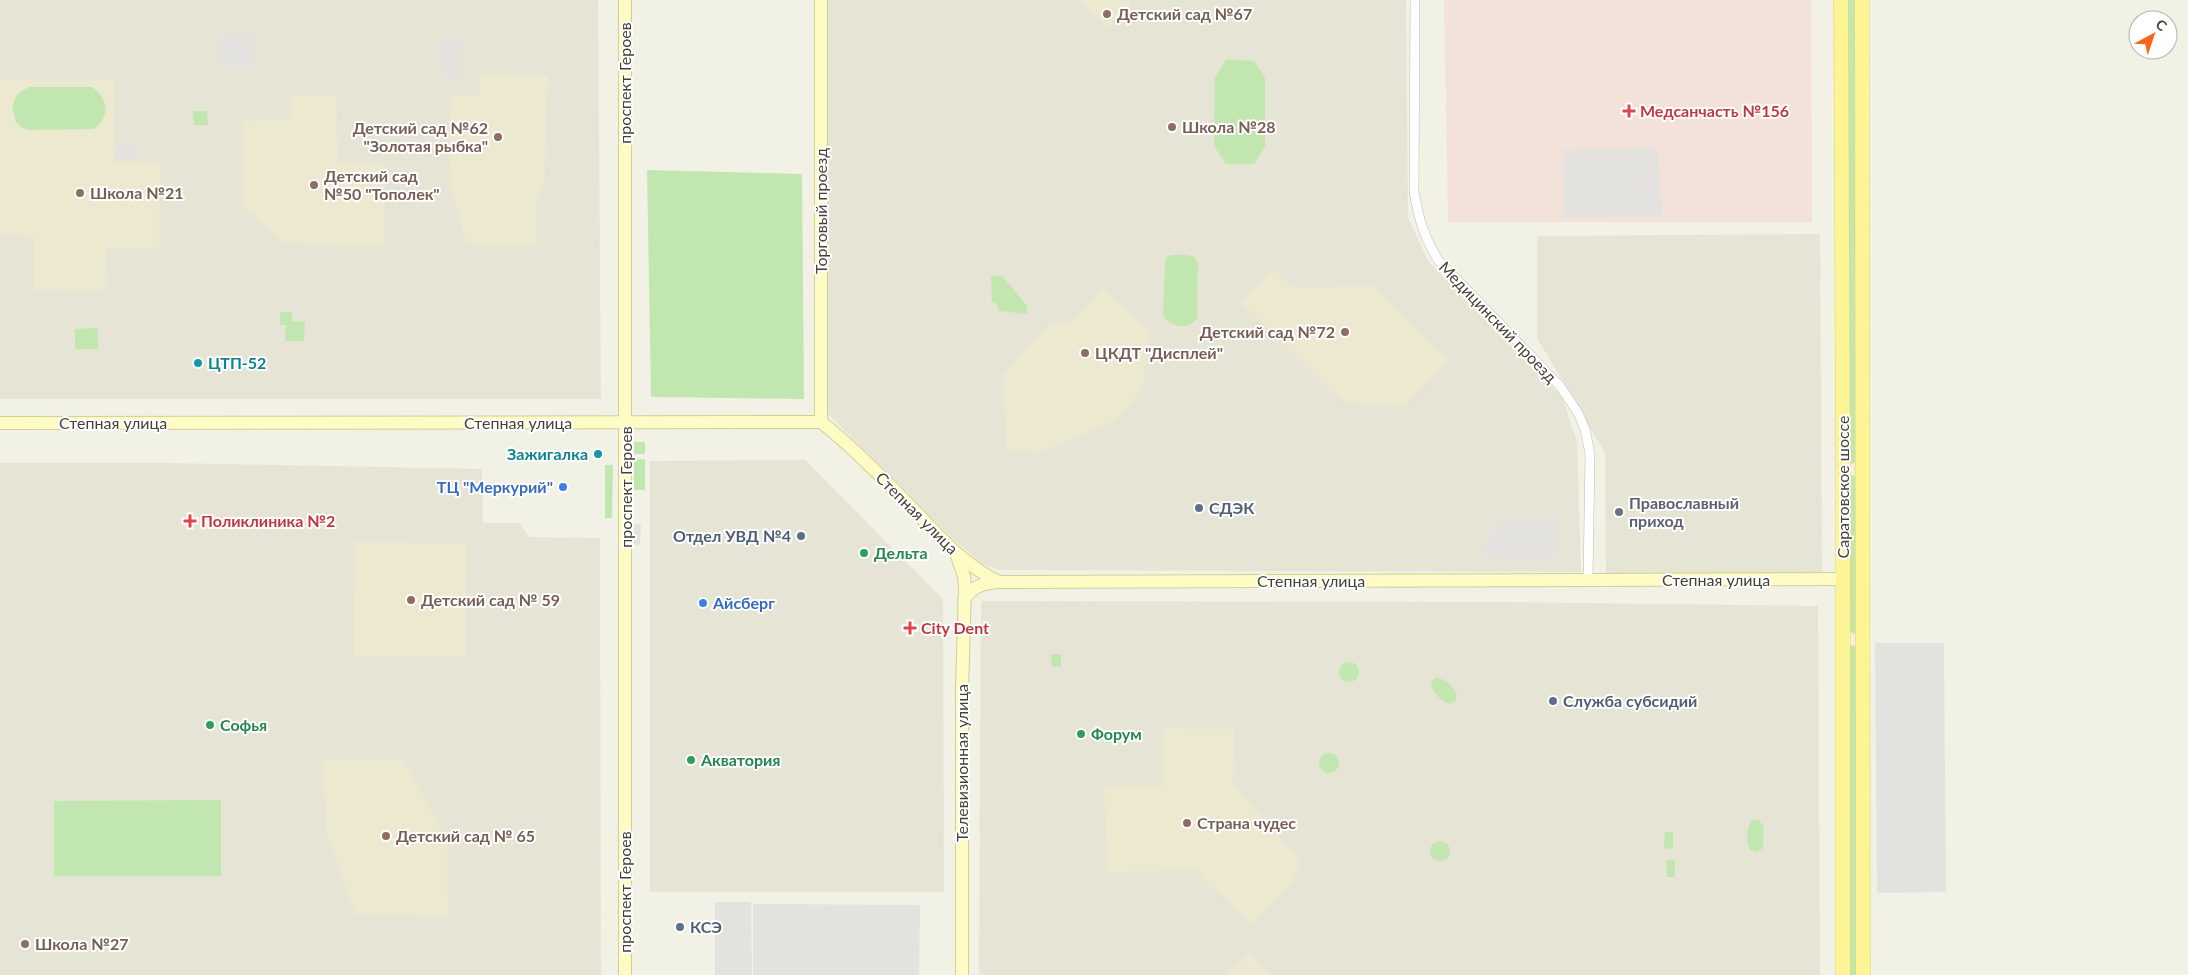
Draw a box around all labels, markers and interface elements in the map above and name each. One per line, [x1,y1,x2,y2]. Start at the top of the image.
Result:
place label: Детский сад №67 [1117,4,1252,23]
marker: Детский сад №67 [1101,8,1113,20]
north arrow [2128,10,2178,60]
text: С [2153,15,2171,35]
street label: проспект Героев [615,22,634,144]
place label: Медсанчасть №156 [1640,101,1789,120]
marker: Медсанчасть №156 [1622,104,1636,118]
place label: Школа №28 [1182,117,1276,136]
place label: Детский сад №62 "Золотая рыбка" [353,118,488,155]
marker: Школа №28 [1166,121,1178,133]
marker: Детский сад №62 "Золотая рыбка" [492,131,504,143]
street label: Торговый проезд [811,148,830,274]
place label: Детский сад №50 "Тополек" [324,166,440,203]
marker: Детский сад №50 "Тополек" [308,179,320,191]
place label: Школа №21 [90,183,184,202]
marker: Школа №21 [74,187,86,199]
street label: Медицинский проезд [1436,257,1561,386]
place label: Детский сад №72 [1200,322,1335,341]
marker: Детский сад №72 [1339,326,1351,338]
place label: ЦКДТ "Дисплей" [1095,343,1223,362]
marker: ЦКДТ "Дисплей" [1079,347,1091,359]
place label: ЦТП-52 [208,353,266,372]
marker: ЦТП-52 [192,357,204,369]
street label: Степная улица [59,413,167,432]
street label: Степная улица [464,413,572,432]
street label: Саратовское шоссе [1833,415,1852,559]
street label: проспект Героев [616,426,635,548]
place label: Зажигалка [507,444,588,463]
marker: Зажигалка [592,448,604,460]
street label: Степная улица [872,468,962,558]
place label: ТЦ "Меркурий" [437,477,553,496]
marker: ТЦ "Меркурий" [557,481,569,493]
place label: Православный приход [1629,493,1739,530]
place label: СДЭК [1209,498,1255,517]
marker: СДЭК [1193,502,1205,514]
marker: Православный приход [1613,506,1625,518]
place label: Поликлиника №2 [201,511,335,530]
marker: Поликлиника №2 [183,514,197,528]
place label: Отдел УВД №4 [673,526,791,545]
marker: Отдел УВД №4 [795,530,807,542]
place label: Дельта [874,543,928,562]
marker: Дельта [858,547,870,559]
street label: Степная улица [1662,570,1770,589]
street label: Степная улица [1257,571,1365,590]
place label: Детский сад № 59 [421,590,560,609]
place label: Айсберг [712,593,775,612]
marker: Детский сад № 59 [405,594,417,606]
marker: Айсберг [697,597,709,609]
place label: City Dent [921,618,989,637]
marker: City Dent [903,621,917,635]
street label: Телевизионная улица [952,684,971,842]
place label: Служба субсидий [1563,691,1697,710]
marker: Служба субсидий [1547,695,1559,707]
place label: Софья [220,715,267,734]
marker: Софья [204,719,216,731]
place label: Форум [1091,724,1142,743]
marker: Форум [1075,728,1087,740]
place label: Акватория [700,750,780,769]
marker: Акватория [685,754,697,766]
place label: Страна чудес [1197,813,1296,832]
marker: Страна чудес [1181,817,1193,829]
place label: Детский сад № 65 [396,826,535,845]
marker: Детский сад № 65 [380,830,392,842]
street label: проспект Героев [615,831,634,953]
place label: КСЭ [690,917,722,936]
marker: КСЭ [674,921,686,933]
place label: Школа №27 [35,934,129,953]
marker: Школа №27 [19,938,31,950]

